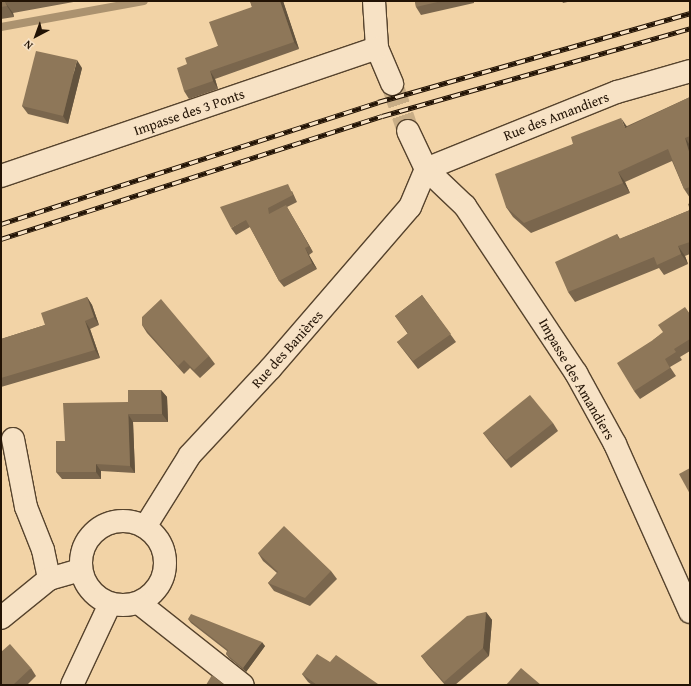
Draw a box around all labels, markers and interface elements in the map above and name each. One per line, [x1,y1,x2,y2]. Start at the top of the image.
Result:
north arrow [16,16,56,56]
text: N [20,37,36,54]
street label: Impasse des 3 Ponts [131,85,247,139]
street label: Rue des Amandiers [501,88,611,144]
street label: Rue des Banières [248,307,326,391]
street label: Impasse des Amandiers [535,315,619,443]

